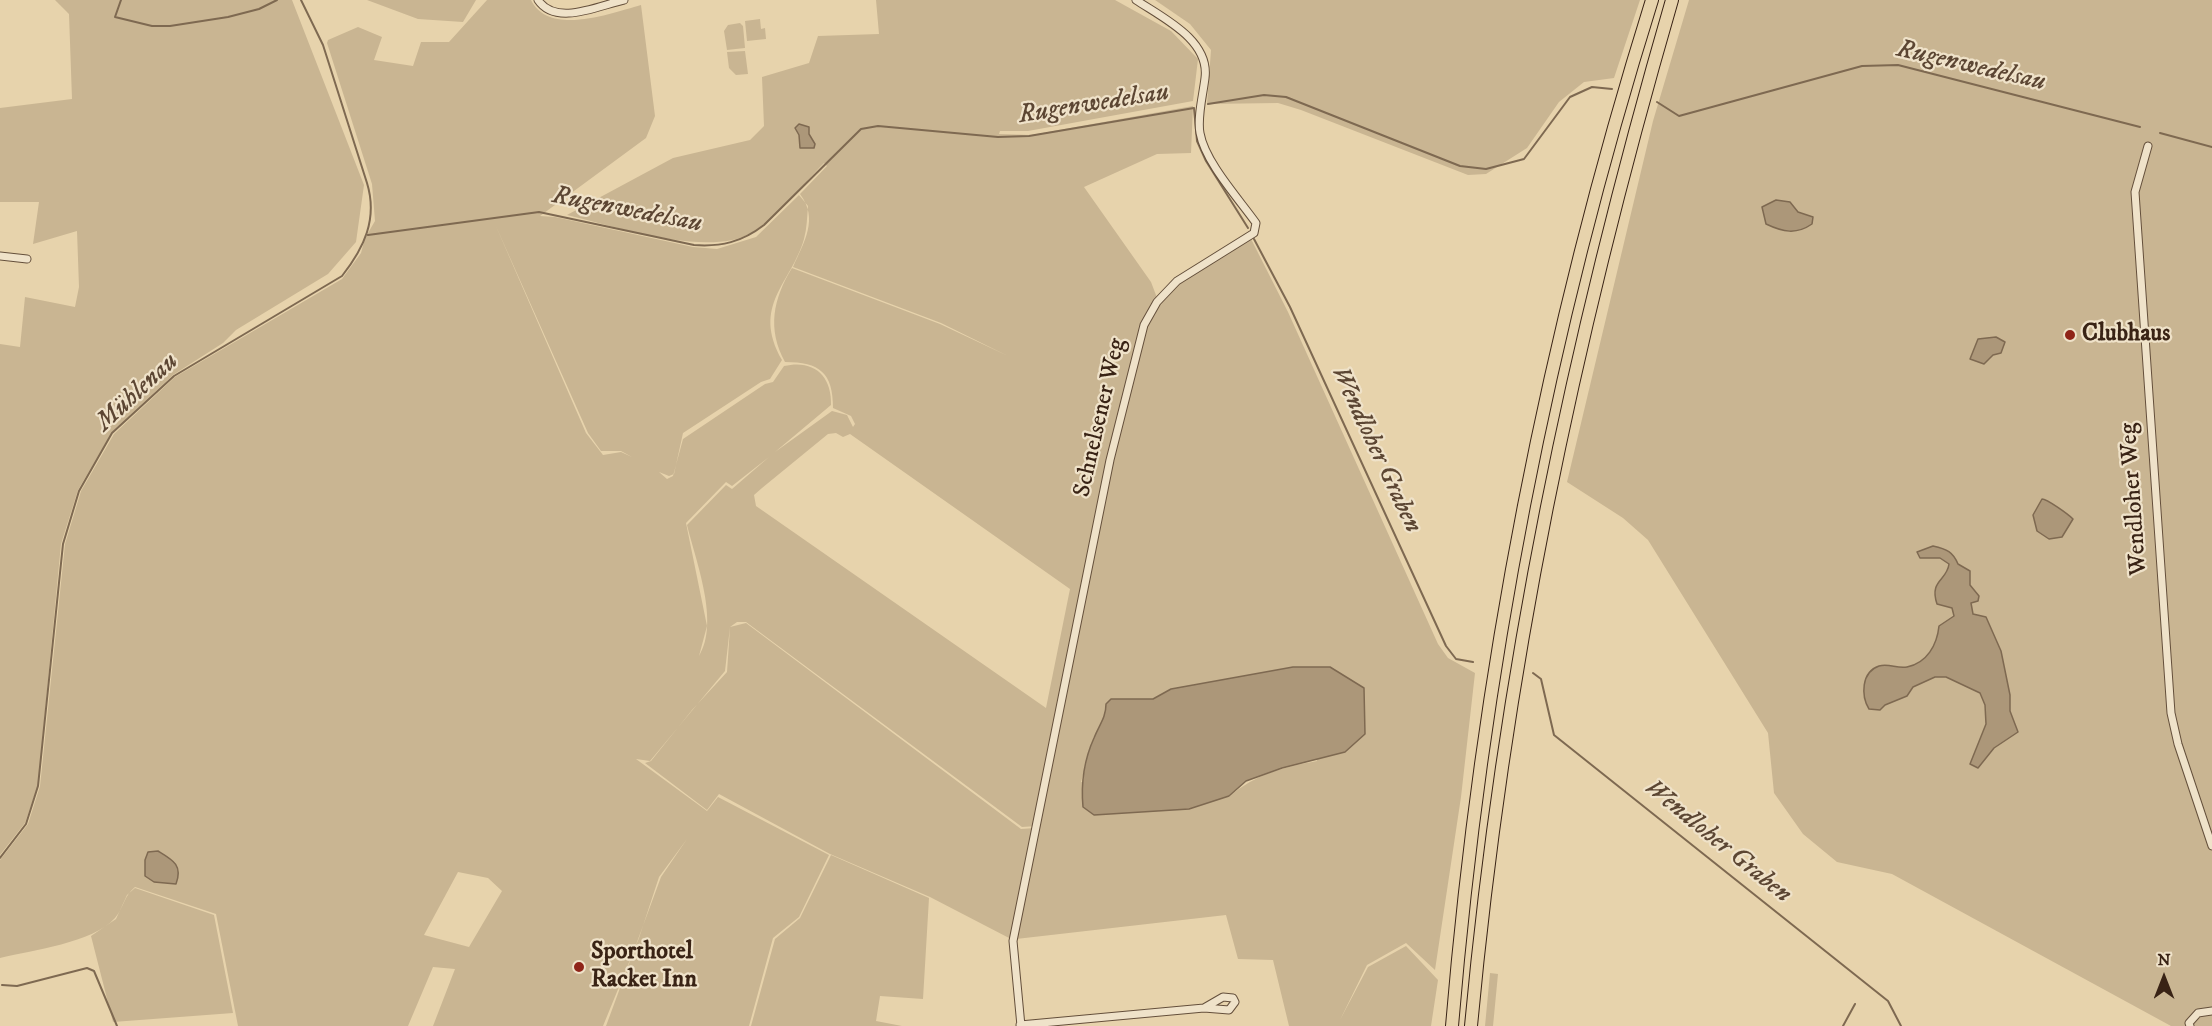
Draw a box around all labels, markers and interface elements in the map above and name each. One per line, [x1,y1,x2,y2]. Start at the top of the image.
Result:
water label: Rugenwedelsau [1893,35,2049,99]
water label: Rugenwedelsau [1016,78,1172,132]
water label: Rugenwedelsau [549,181,705,241]
place label: Clubhaus [2082,321,2170,349]
marker: Clubhaus [2063,328,2077,342]
street label: Schnelsener Weg [1069,336,1133,500]
water label: Mühlenau [90,347,186,439]
water label: Wendloher Graben [1323,362,1427,538]
street label: Wendloher Weg [2115,422,2155,576]
water label: Wendloher Graben [1637,773,1797,911]
place label: Sporthotel Racket Inn [591,939,697,995]
north arrow [2134,948,2194,1008]
text: N [2157,950,2171,970]
marker: Sporthotel Racket Inn [572,960,586,974]

